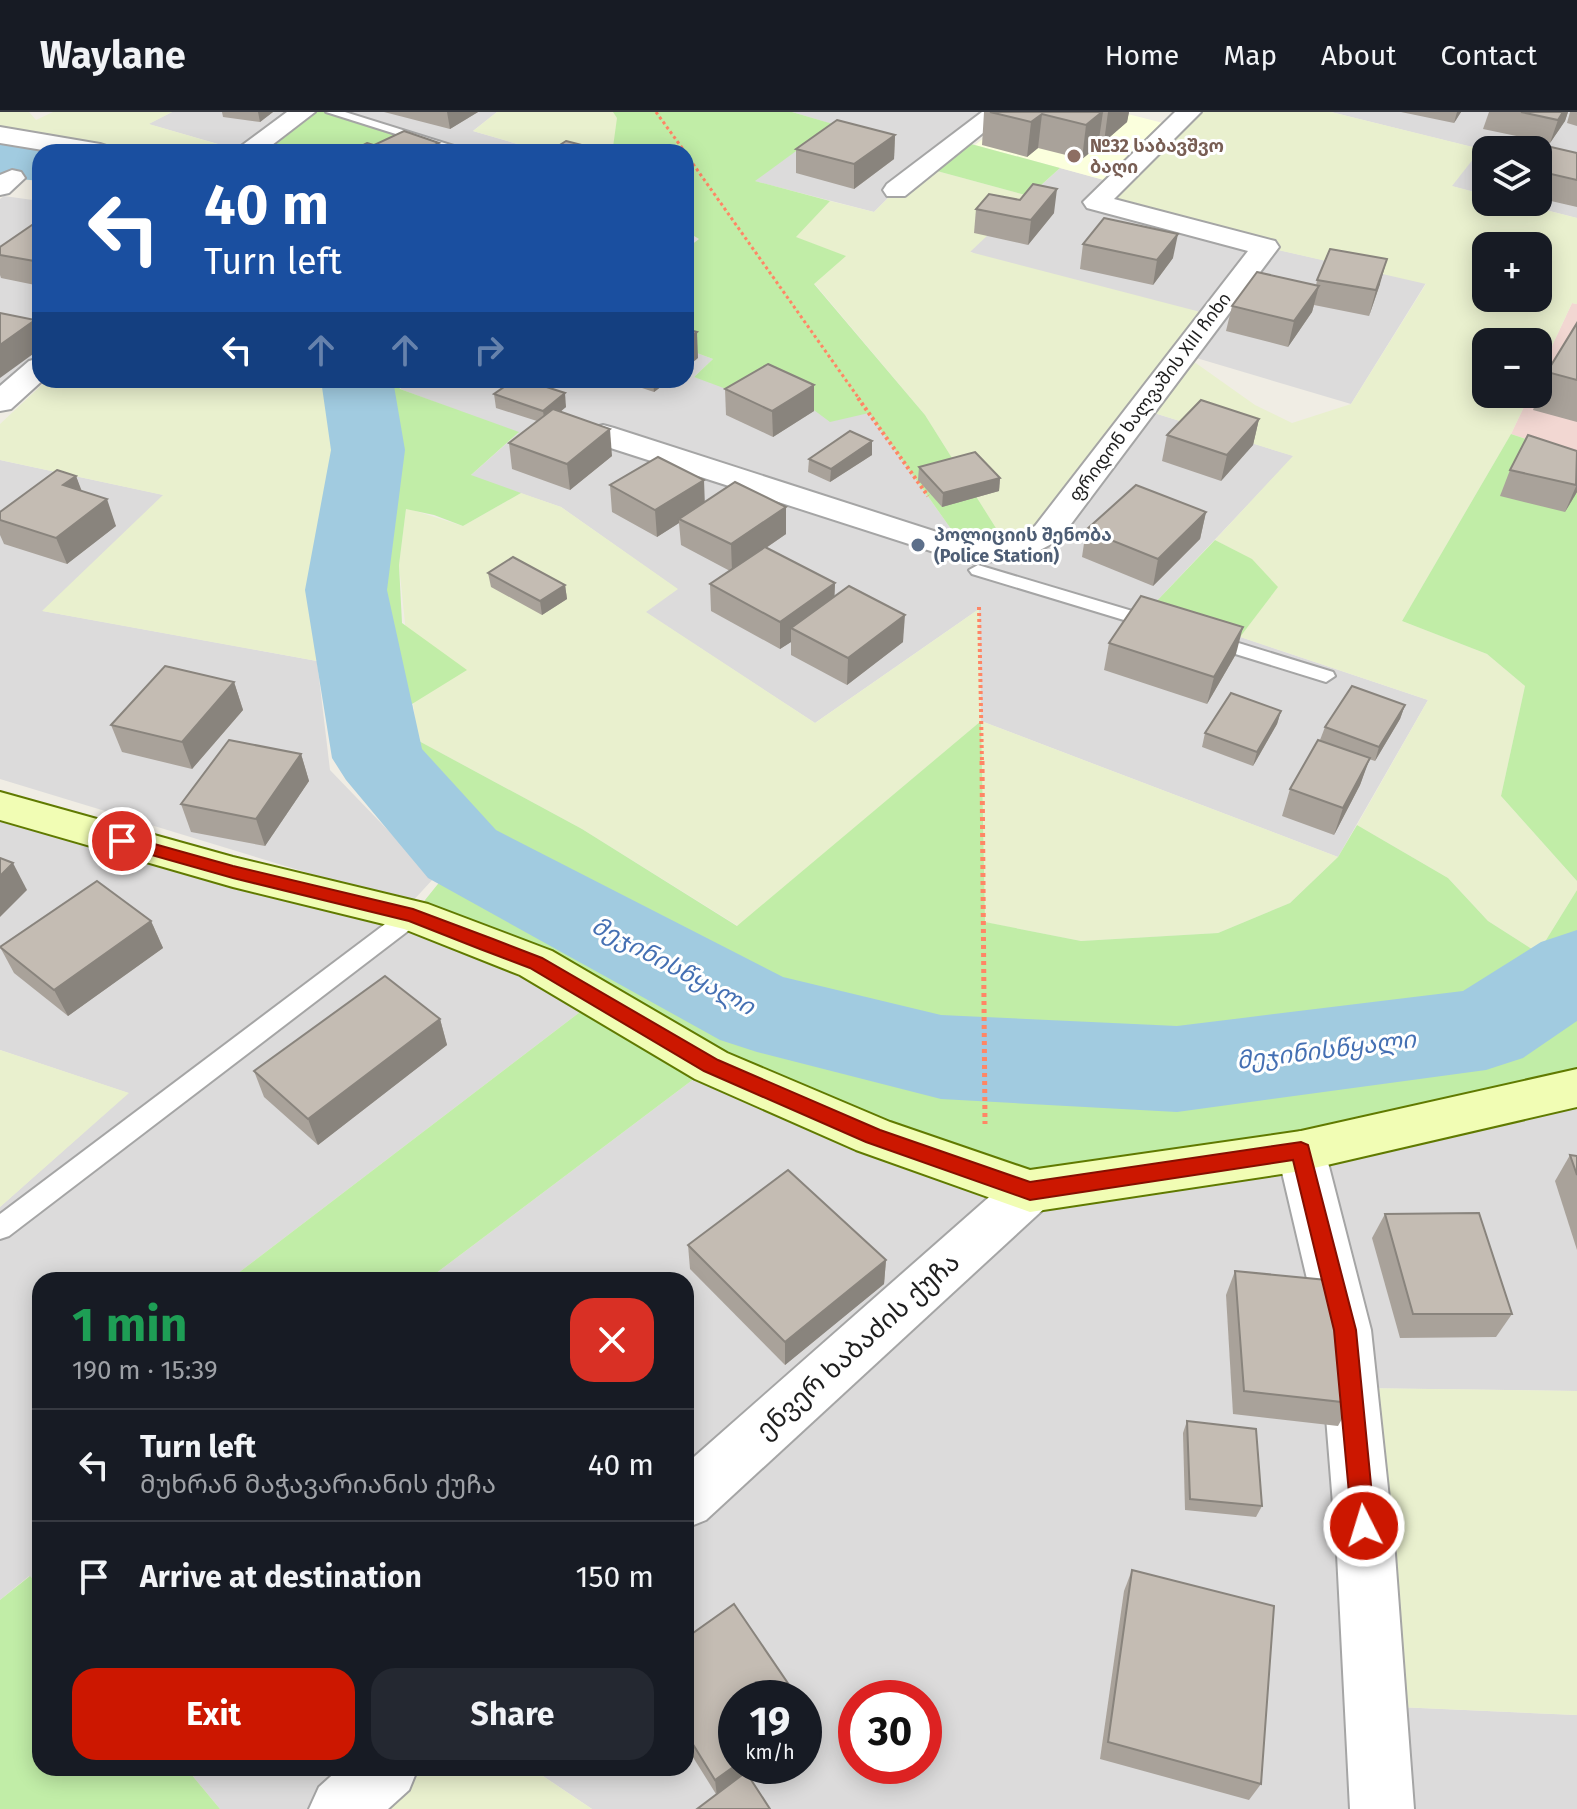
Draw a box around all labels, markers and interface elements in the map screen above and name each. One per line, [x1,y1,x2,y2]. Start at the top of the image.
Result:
text: Waylane [40,32,186,78]
text: Home [1105,39,1179,72]
text: Map [1223,39,1277,72]
text: About [1321,39,1396,72]
text: Contact [1440,39,1537,72]
place label: №32 საბავშვო ბაღი [1090,135,1224,178]
map controls [1472,136,1552,408]
button: layers [1472,136,1552,216]
marker: №32 საბავშვო ბაღი [1065,147,1083,165]
text: 40 m [204,172,329,239]
icon: left [72,176,176,280]
button: + [1472,232,1552,312]
text: Turn left [204,240,342,284]
street label: ფრიდონ ხალვაშის XIII ჩიხი [1064,288,1236,506]
icon: left [215,328,259,372]
icon: ahead [299,328,343,372]
icon: ahead [383,328,427,372]
icon: right [467,328,511,372]
button: − [1472,328,1552,408]
place label: პოლიციის შენობა (Police Station) [934,524,1112,567]
marker: პოლიციის შენობა (Police Station) [909,536,927,554]
pin [88,807,156,875]
icon: arrive [100,819,144,863]
water label: მეჯინისწყალი [587,911,760,1021]
water label: მეჯინისწყალი [1235,1025,1418,1075]
street label: ენვერ ხაბაძის ქუჩა [750,1247,966,1445]
text: 1 min [72,1296,187,1354]
button: close [570,1298,654,1382]
text: 190 m · 15:39 [72,1355,218,1386]
text: Turn left [140,1429,256,1465]
icon: left [72,1443,116,1487]
text: 40 m [588,1447,654,1483]
text: მუხრან მაჭავარიანის ქუჩა [140,1469,496,1500]
position arrow [1322,1484,1406,1568]
icon: arrive [72,1555,116,1599]
text: Arrive at destination [140,1559,422,1595]
text: 150 m [576,1559,654,1595]
button: Exit [72,1668,355,1760]
button: Share [371,1668,654,1760]
speed limit sign: 30 [838,1680,942,1784]
text: 19 [750,1698,790,1746]
text: km/h [745,1740,795,1764]

